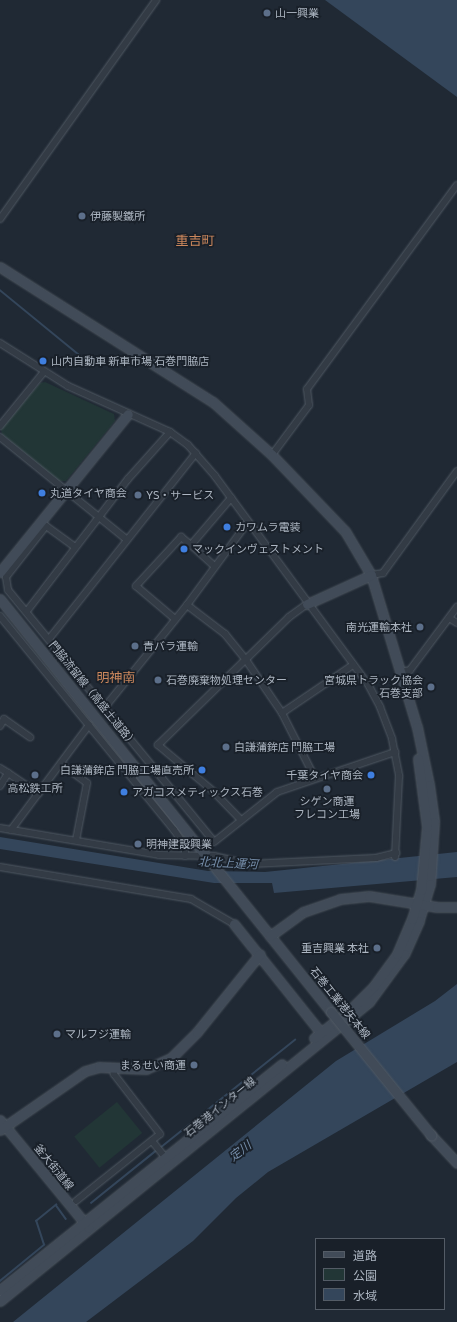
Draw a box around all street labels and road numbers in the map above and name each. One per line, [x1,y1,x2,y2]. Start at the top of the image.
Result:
street label: 門脇流留線（高盛土道路） [46,639,140,749]
street label: 石巻工業港矢本線 [307,965,373,1041]
street label: 石巻港インター線 [182,1074,258,1140]
street label: 釜大街道線 [32,1141,76,1193]

